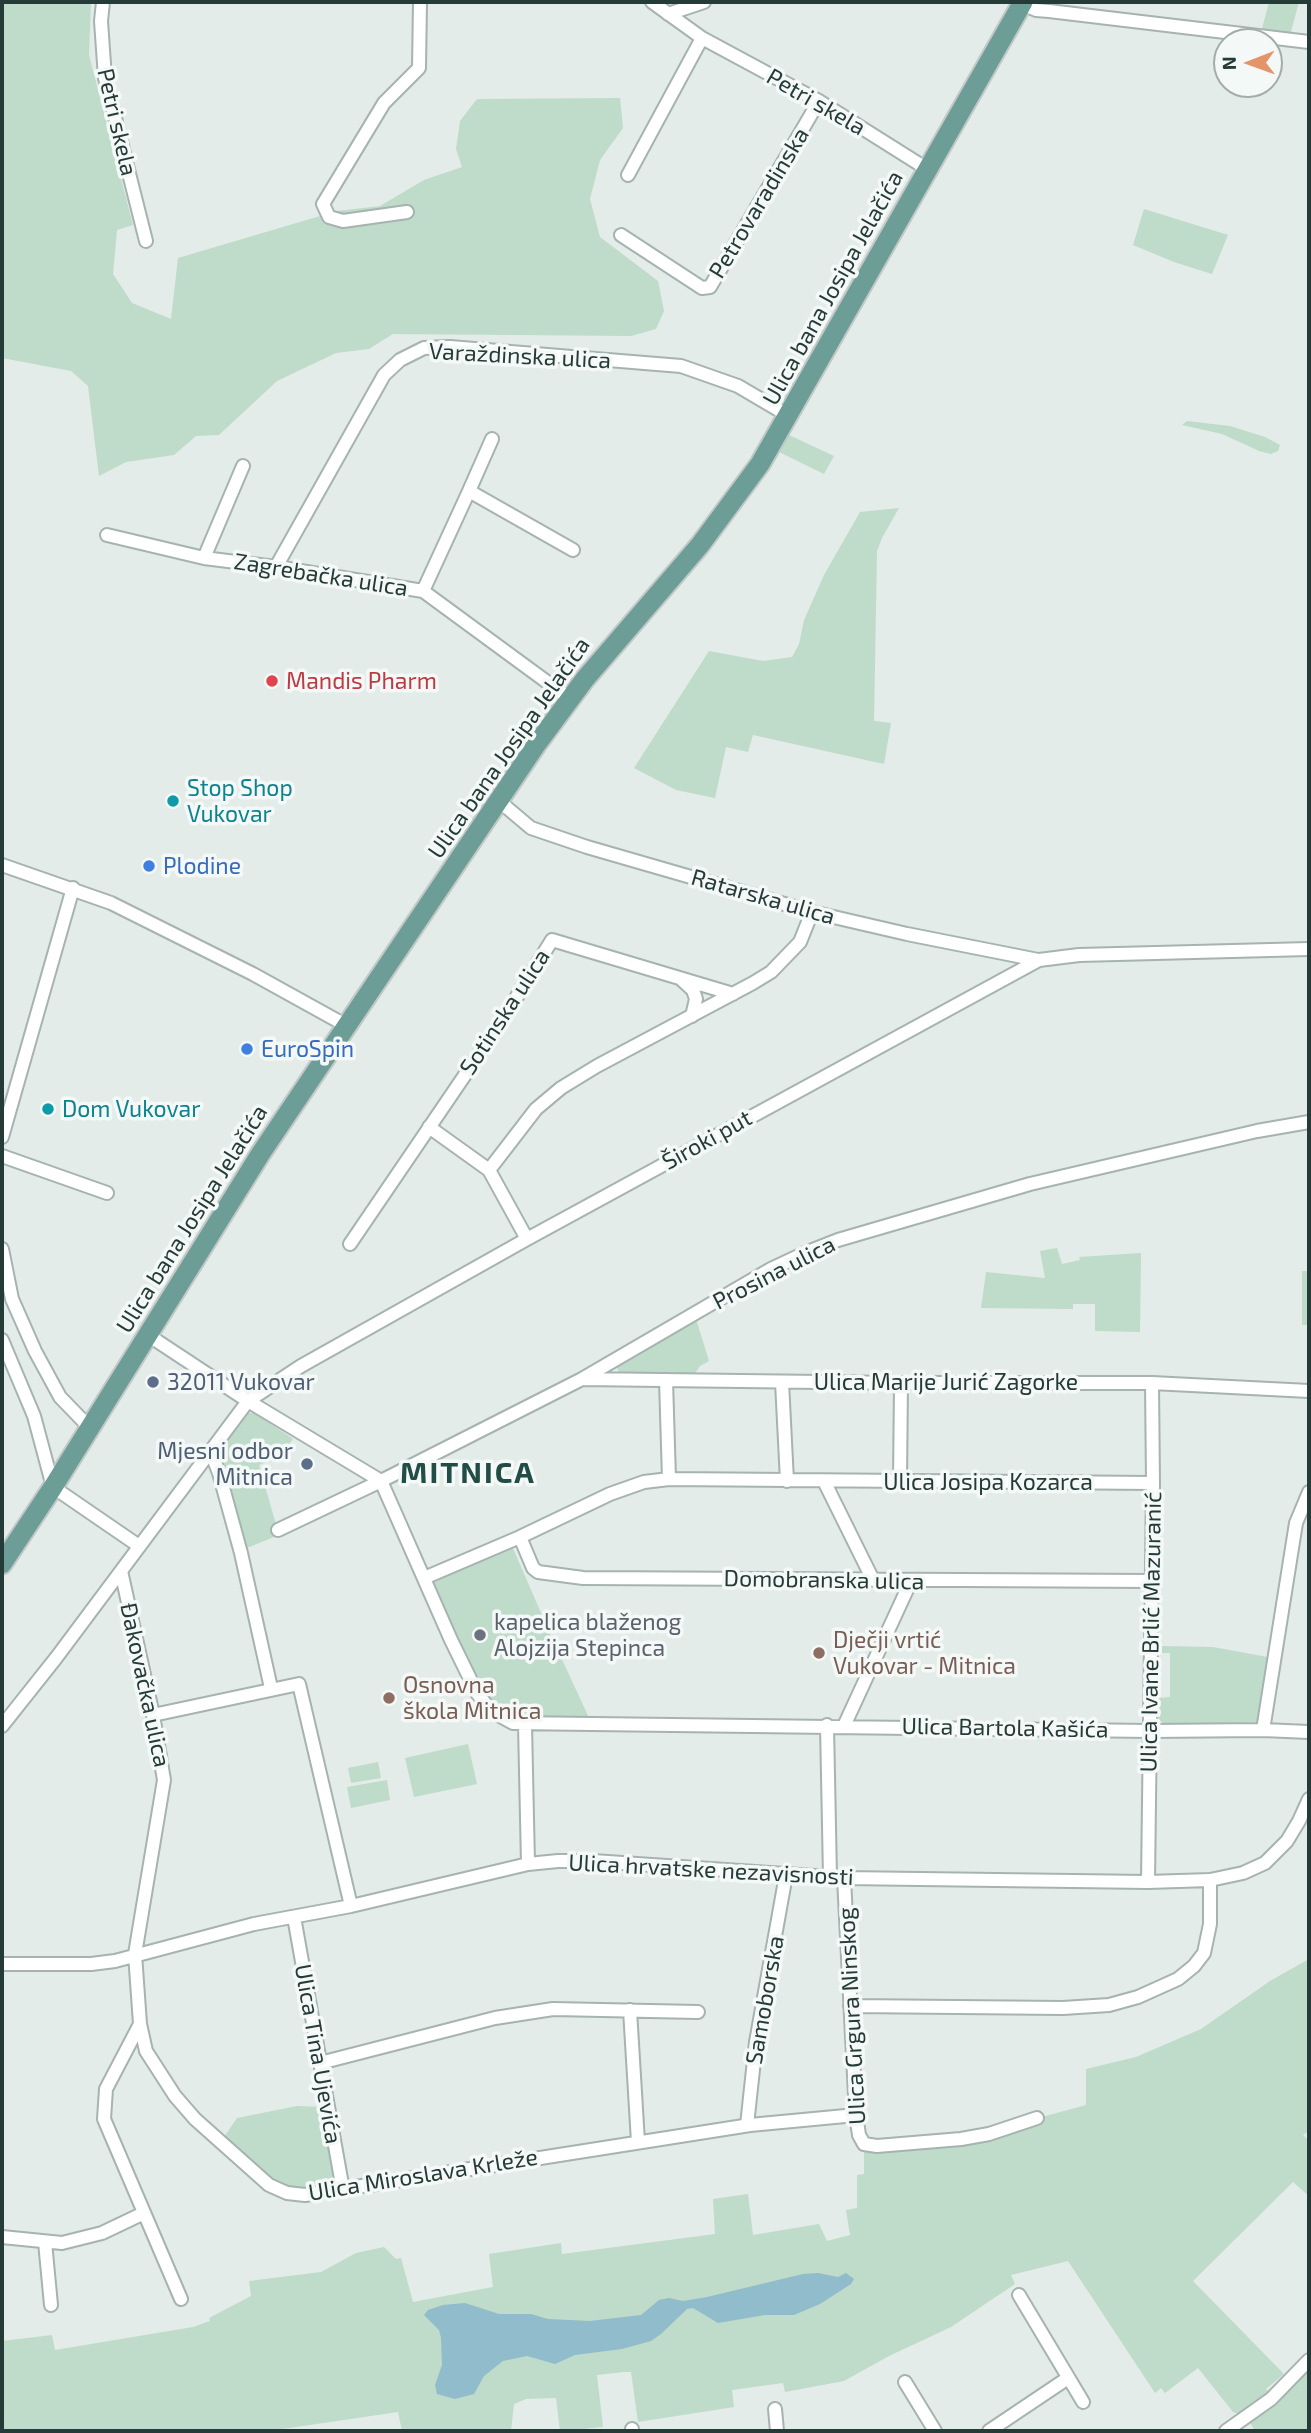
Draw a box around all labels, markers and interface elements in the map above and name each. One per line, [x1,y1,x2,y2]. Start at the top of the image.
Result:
north arrow [1213,28,1283,98]
text: N [1217,56,1240,70]
street label: Petri skela [762,63,870,141]
street label: Petri skela [91,66,143,178]
street label: Petrovaradinska [703,123,815,283]
street label: Ulica bana Josipa Jelačića [757,166,909,410]
street label: Varaždinska ulica [428,337,612,375]
street label: Zagrebačka ulica [232,548,410,602]
street label: Ulica bana Josipa Jelačića [422,632,596,864]
place label: Mandis Pharm [286,667,437,695]
marker: Mandis Pharm [264,673,280,689]
place label: Stop Shop Vukovar [187,774,293,828]
marker: Stop Shop Vukovar [165,793,181,809]
place label: Plodine [163,852,241,880]
marker: Plodine [141,858,157,874]
street label: Ratarska ulica [688,863,838,931]
street label: Sotinska ulica [454,944,556,1080]
place label: EuroSpin [261,1035,354,1063]
marker: EuroSpin [239,1041,255,1057]
place label: Dom Vukovar [62,1095,200,1123]
street label: Ulica bana Josipa Jelačića [110,1100,274,1338]
marker: Dom Vukovar [40,1101,56,1117]
street label: Široki put [657,1104,757,1176]
street label: Prosina ulica [708,1230,840,1316]
place label: 32011 Vukovar [167,1368,315,1396]
street label: Ulica Marije Jurić Zagorke [814,1368,1078,1396]
marker: 32011 Vukovar [145,1374,161,1390]
place label: Mjesni odbor Mitnica [157,1437,293,1491]
district label: MITNICA [401,1455,535,1491]
marker: Mjesni odbor Mitnica [299,1456,315,1472]
street label: Ulica Josipa Kozarca [883,1468,1093,1496]
street label: Ulica Ivane Brlić Mazuranić [1135,1491,1167,1773]
street label: Domobranska ulica [724,1564,924,1596]
street label: Đakovačka ulica [114,1600,176,1770]
place label: kapelica blaženog Alojzija Stepinca [494,1608,681,1662]
place label: Dječji vrtić Vukovar - Mitnica [833,1626,1016,1680]
marker: kapelica blaženog Alojzija Stepinca [472,1627,488,1643]
marker: Dječji vrtić Vukovar - Mitnica [811,1645,827,1661]
place label: Osnovna škola Mitnica [403,1671,541,1725]
marker: Osnovna škola Mitnica [381,1690,397,1706]
street label: Ulica Bartola Kašića [901,1712,1109,1744]
street label: Ulica hrvatske nezavisnosti [568,1849,854,1891]
street label: Ulica Grgura Ninskog [833,1907,871,2125]
street label: Samoborska [740,1934,790,2066]
street label: Ulica Tina Ujevića [289,1962,347,2146]
street label: Ulica Miroslava Krleže [306,2143,540,2207]

